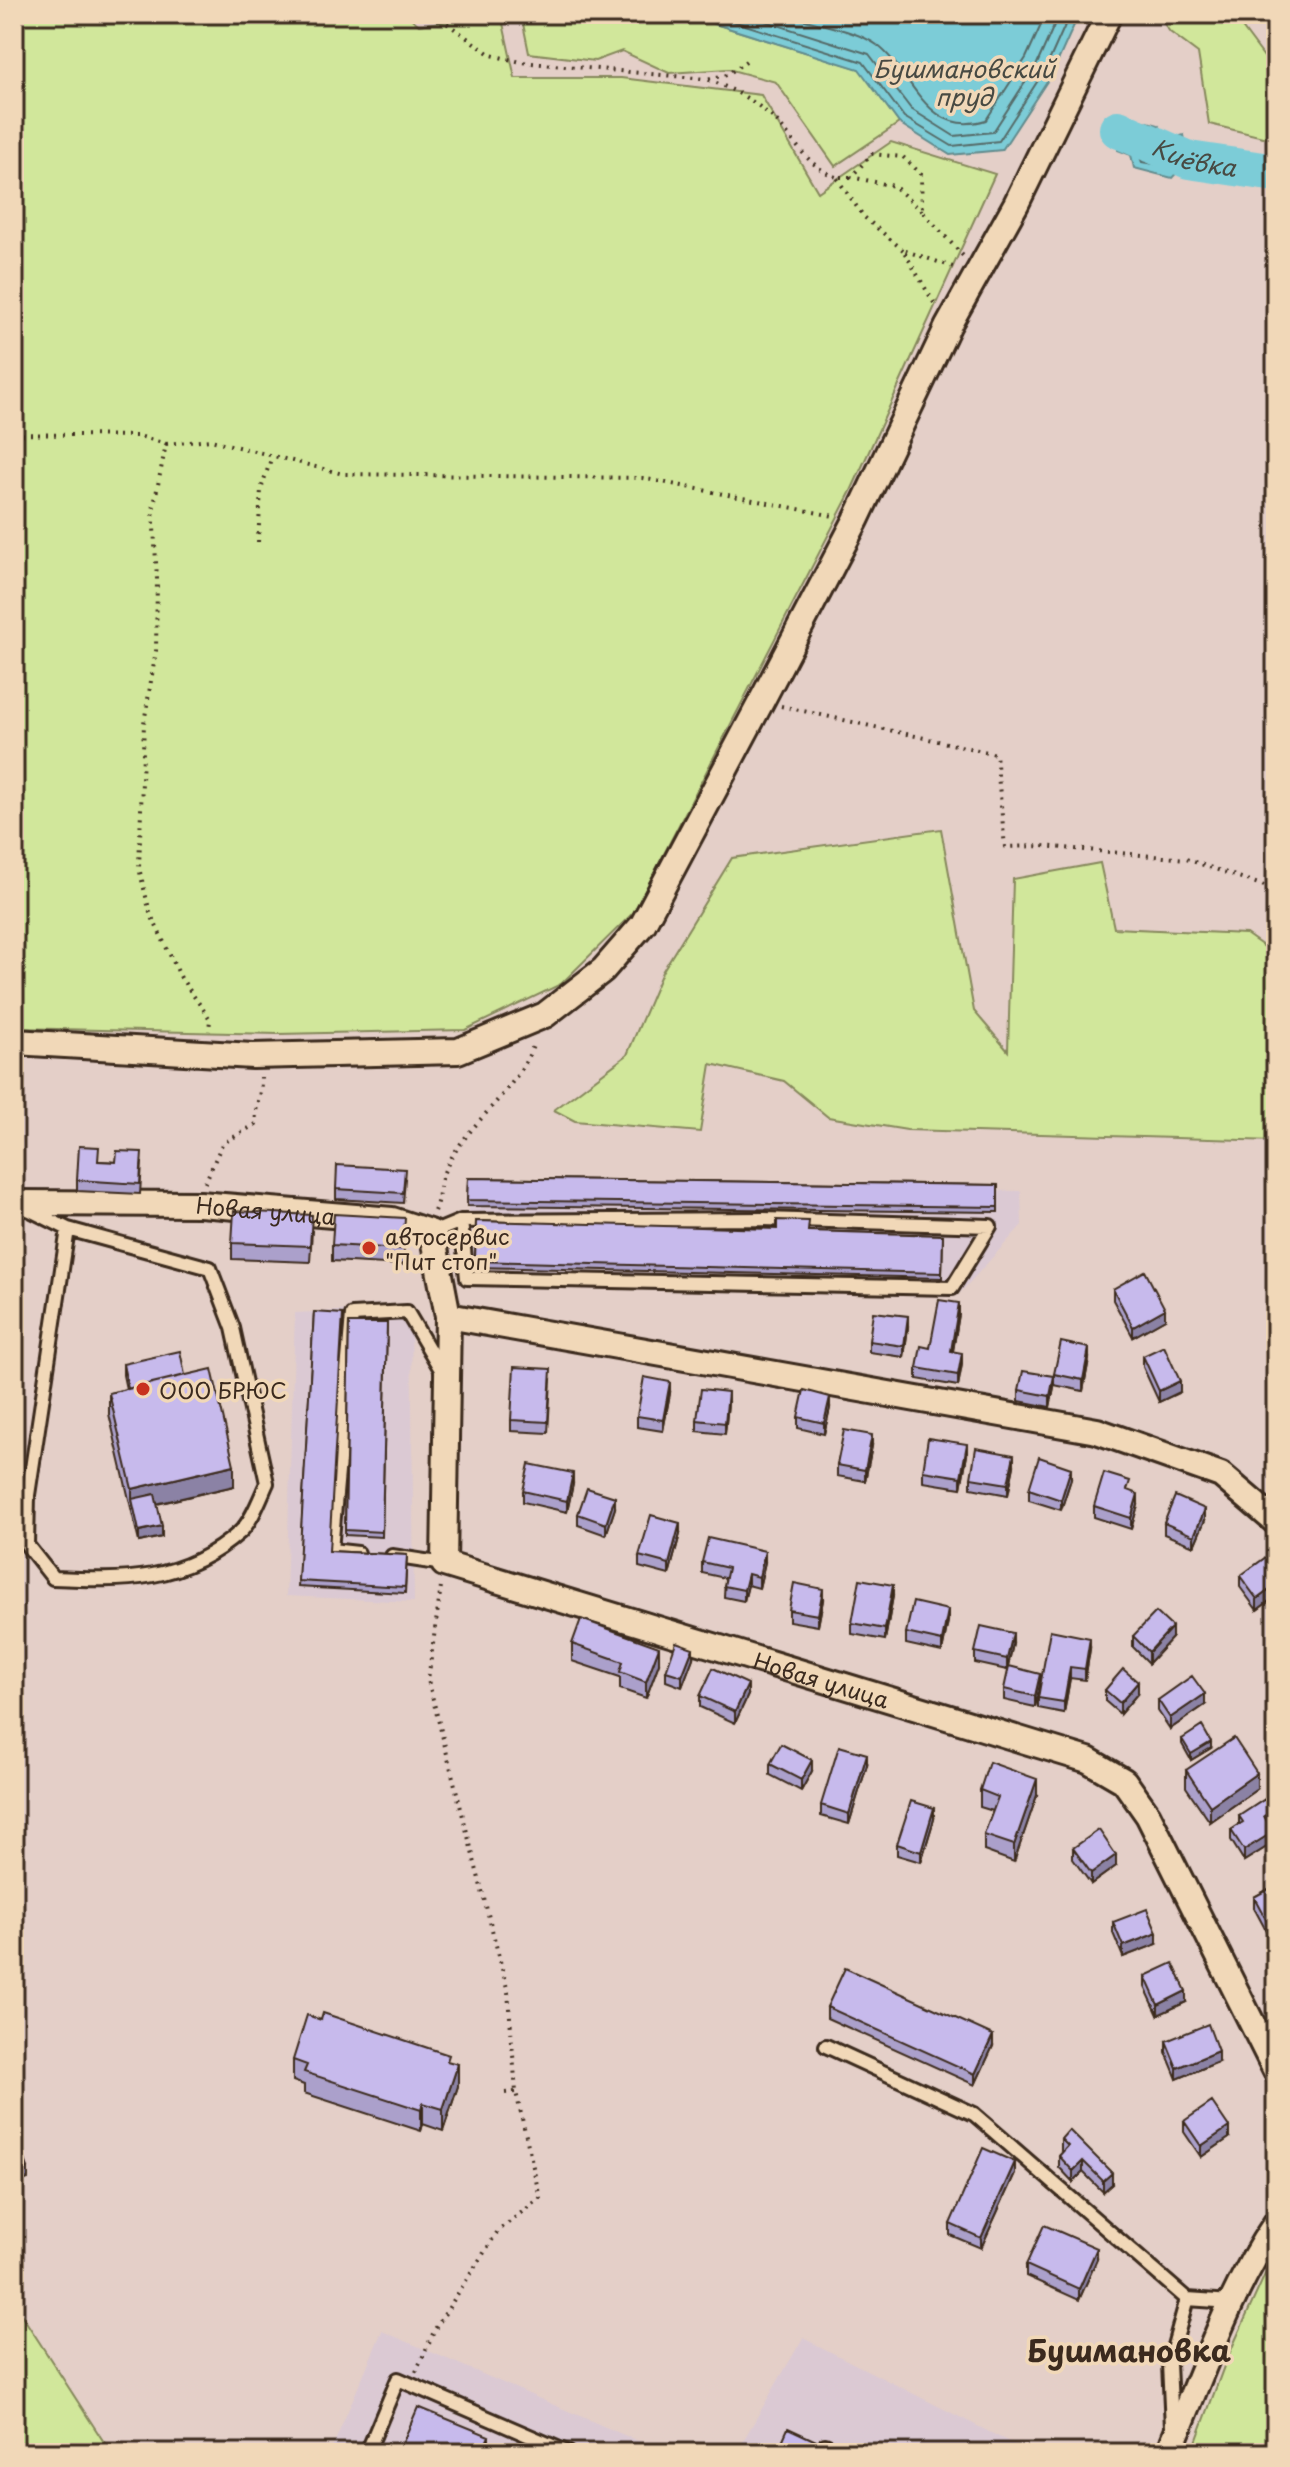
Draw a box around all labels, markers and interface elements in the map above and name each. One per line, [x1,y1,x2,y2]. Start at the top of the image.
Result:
water label: Бушмановский пруд [873,50,1057,114]
water label: Киёвка [1147,128,1240,185]
street label: Новая улица [195,1187,337,1232]
place label: автосервис "Пит стоп" [385,1219,509,1277]
marker: автосервис "Пит стоп" [360,1239,378,1257]
place label: ООО БРЮС [159,1373,287,1406]
marker: ООО БРЮС [134,1380,152,1398]
street label: Новая улица [750,1643,894,1715]
district label: Бушмановка [1027,2327,1232,2372]

